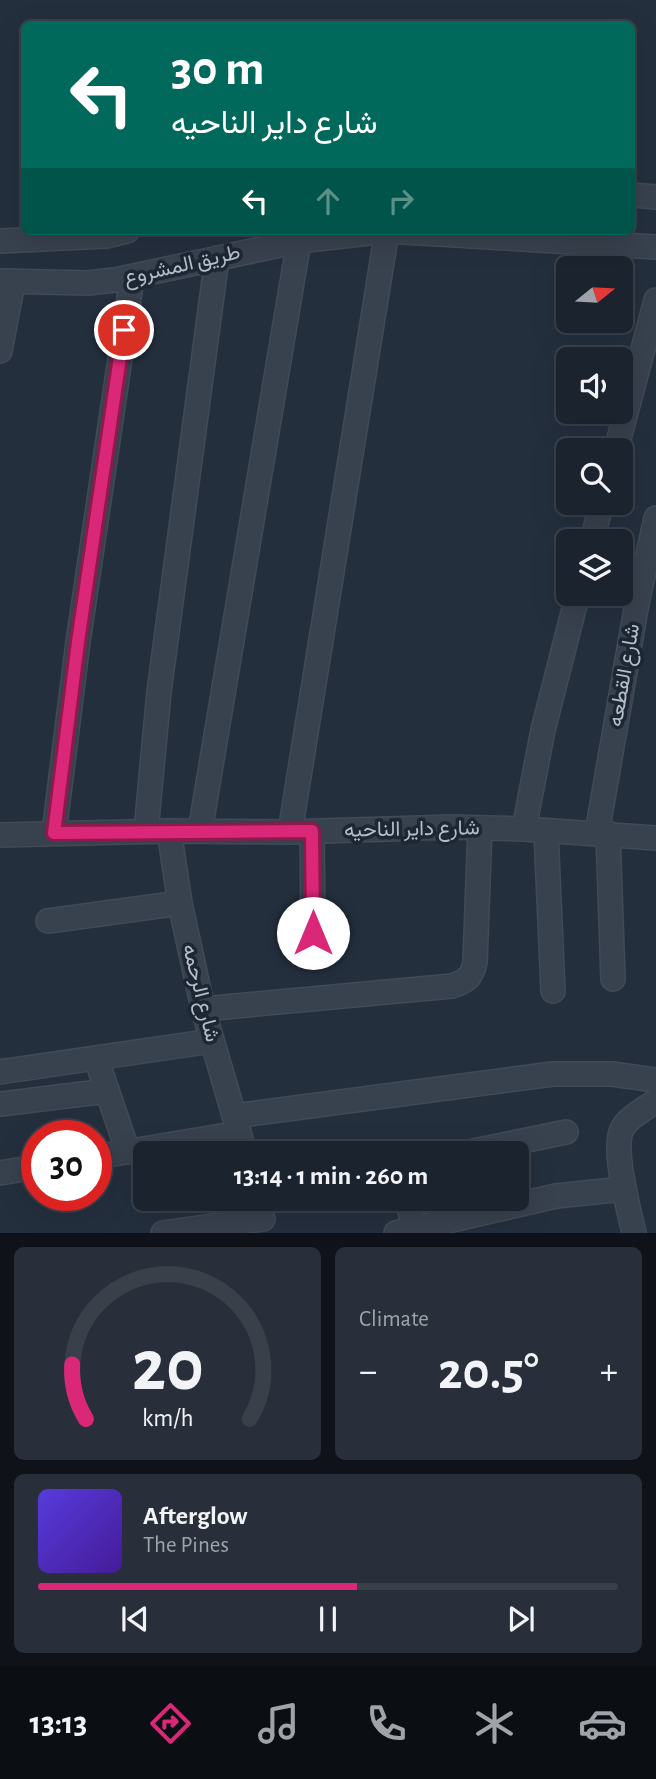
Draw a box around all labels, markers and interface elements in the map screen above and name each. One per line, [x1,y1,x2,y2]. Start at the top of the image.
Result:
text: 30 m [171,45,265,94]
icon: left [56,49,147,140]
text: شارع داير الناحيه [171,107,378,139]
icon: left [236,182,274,220]
icon: ahead [309,182,347,220]
icon: right [382,182,420,220]
street label: طريق المشروع [122,241,243,292]
north arrow [556,256,634,332]
map controls [556,256,633,606]
pin [94,300,154,360]
icon: arrive [105,311,143,349]
button: sound [556,347,633,424]
button: search [556,438,633,515]
button: layers [556,529,633,606]
street label: شارع القطعه [605,622,646,729]
street label: شارع داير الناحيه [344,817,480,844]
position arrow [276,896,350,970]
street label: شارع الرحمه [176,942,223,1045]
speed limit sign: 30 [21,1120,112,1211]
text: 13:14 · 1 min · 260 m [234,1163,428,1189]
text: Climate [359,1308,429,1331]
text: 20 [131,1332,204,1405]
text: 20.5° [438,1346,539,1398]
text: − [359,1353,377,1391]
text: + [600,1353,618,1391]
text: km/h [142,1406,193,1431]
text: Afterglow [143,1503,247,1529]
text: The Pines [143,1534,229,1557]
icon: previous [116,1600,154,1638]
icon: pause [309,1600,347,1638]
icon: next [502,1600,540,1638]
icon: directions [146,1699,195,1748]
icon: music [254,1699,303,1748]
icon: phone [362,1699,411,1748]
icon: climate [470,1699,519,1748]
icon: car [578,1699,627,1748]
text: 13:13 [29,1707,87,1739]

